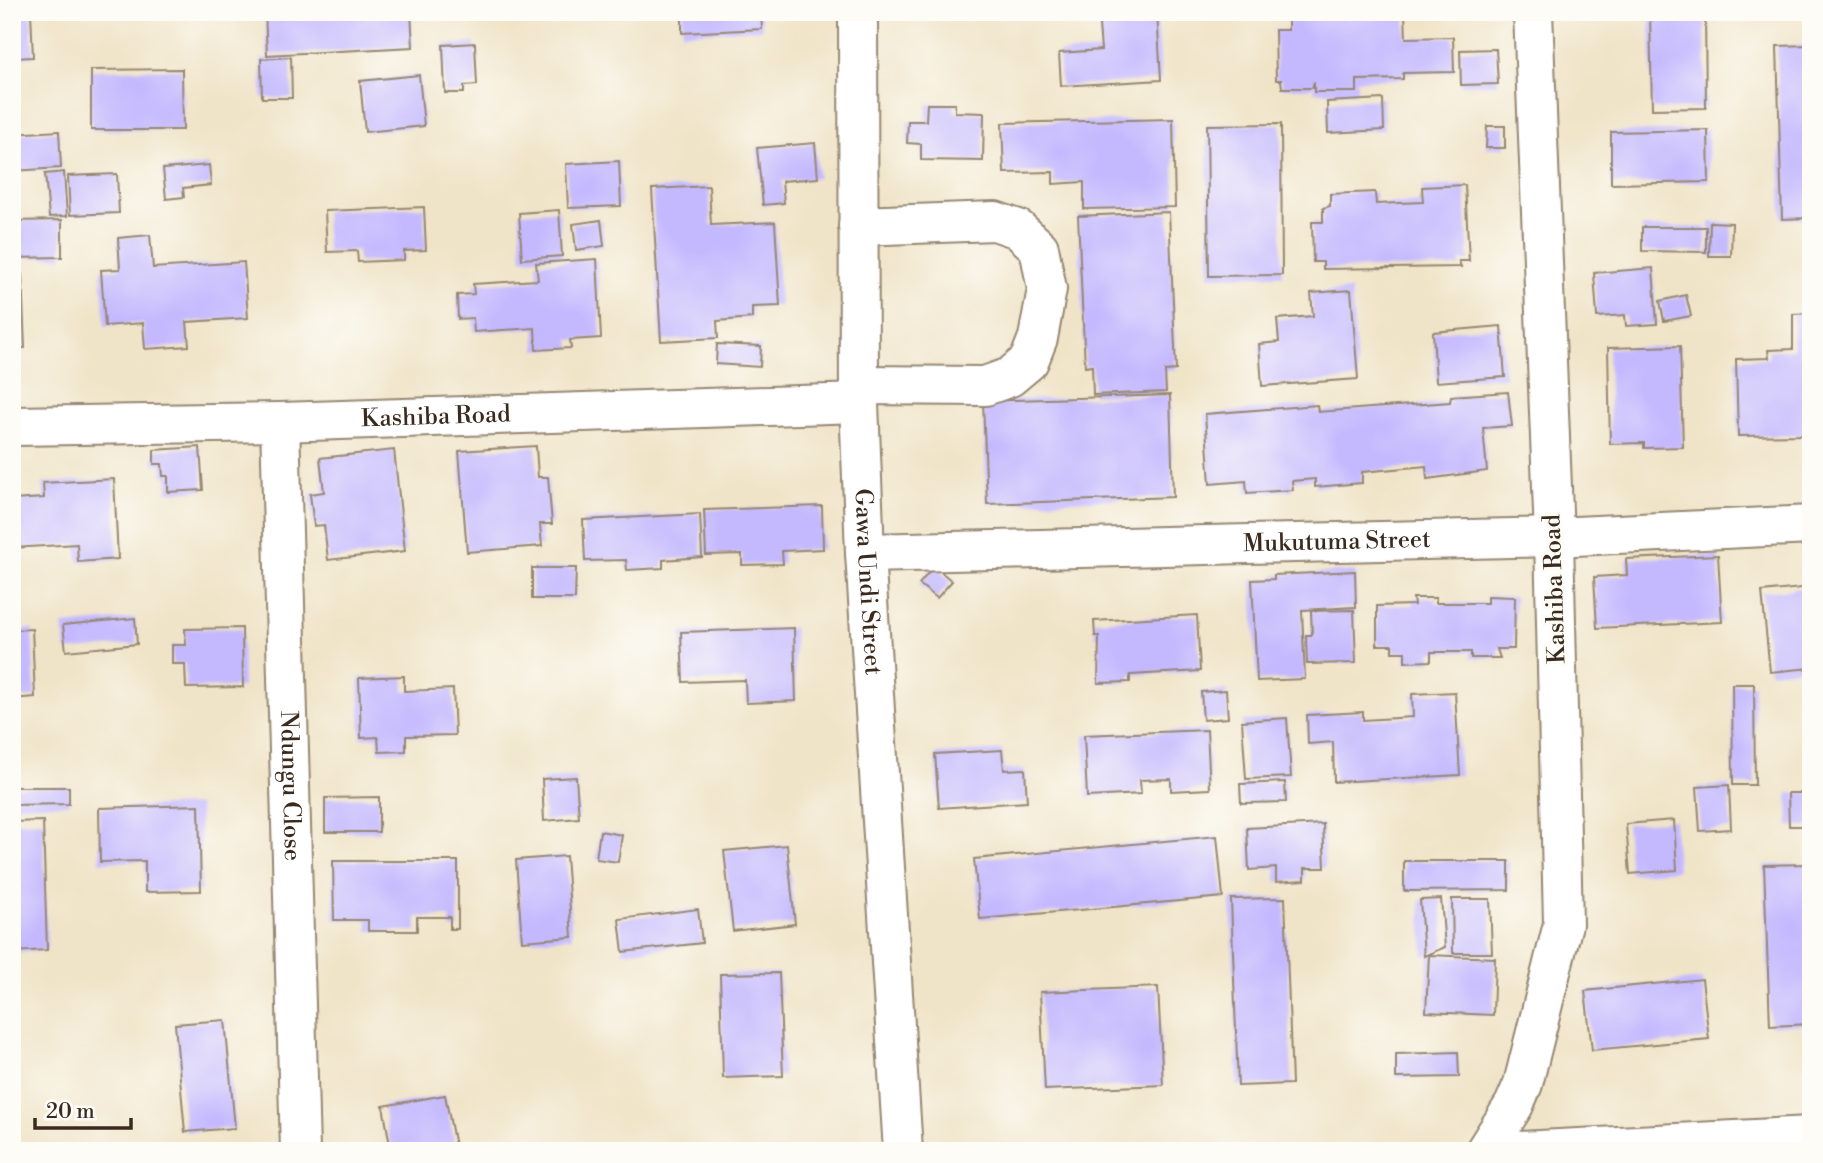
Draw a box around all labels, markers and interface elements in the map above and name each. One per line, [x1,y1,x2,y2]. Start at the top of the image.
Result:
street label: Kashiba Road [360,399,512,434]
street label: Gawa Undi Street [847,488,888,676]
street label: Kashiba Road [1537,513,1573,664]
street label: Mukutuma Street [1243,525,1431,559]
street label: Ndungu Close [273,710,307,861]
scale bar [35,1086,131,1130]
text: 20 m [46,1099,95,1125]

